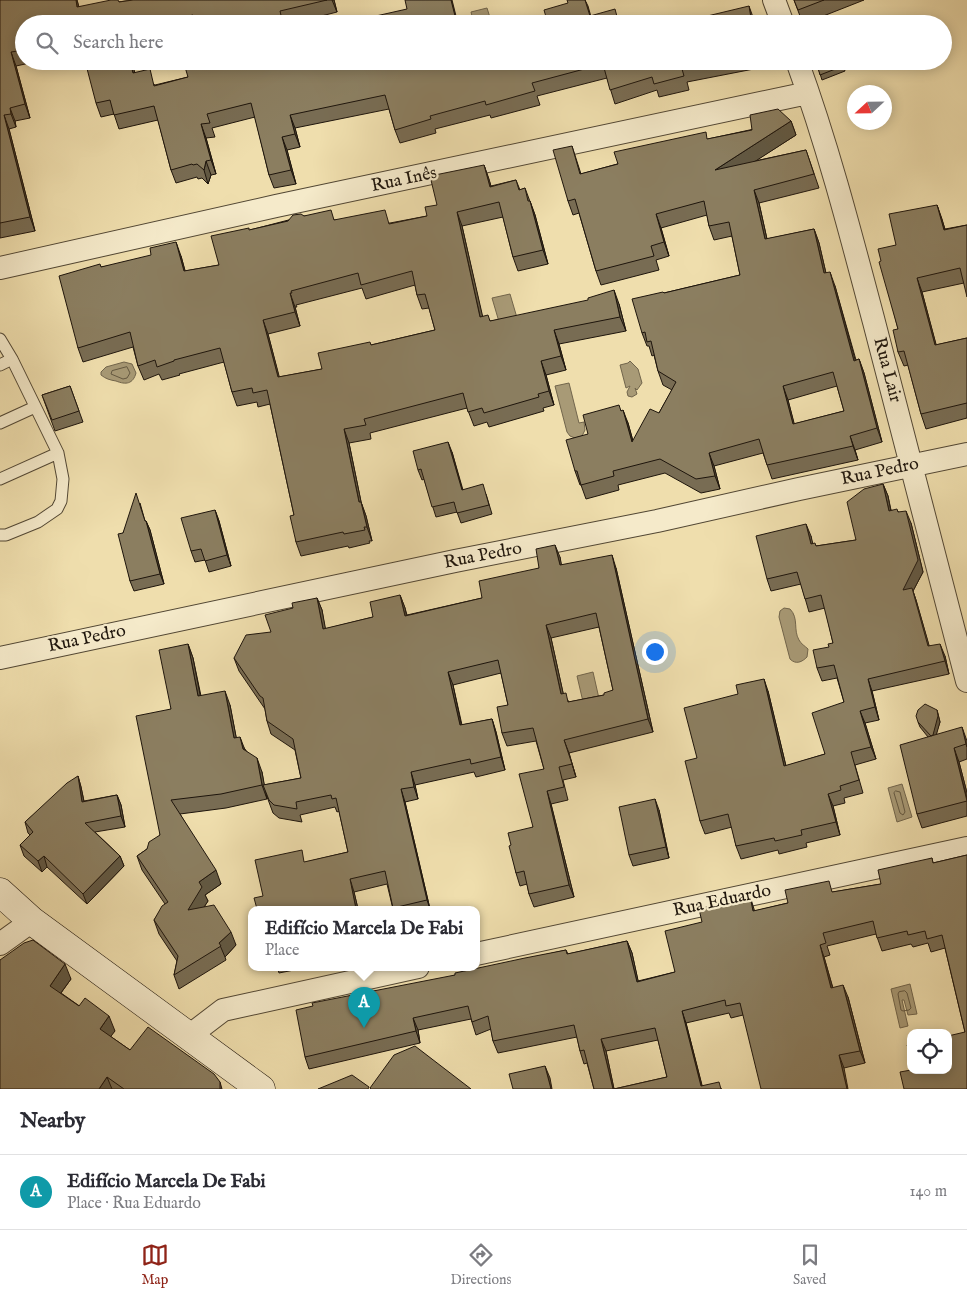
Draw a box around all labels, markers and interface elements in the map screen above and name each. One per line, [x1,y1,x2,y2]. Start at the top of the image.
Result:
search box [15,15,952,70]
icon: search [33,29,61,57]
text: Search here [73,31,164,55]
north arrow [847,85,892,130]
street label: Rua Inês [369,162,439,198]
street label: Rua Lair [867,335,907,406]
street label: Rua Pedro [839,452,921,491]
street label: Rua Pedro [442,537,524,575]
street label: Rua Pedro [46,619,128,658]
your location [642,639,668,665]
street label: Rua Eduardo [671,879,773,923]
popup [248,906,480,971]
text: Edifício Marcela De Fabi [265,917,463,941]
text: Place [265,941,299,961]
pin: A [348,987,380,1028]
map controls [907,1029,952,1074]
button: locate [907,1029,952,1074]
text: Nearby [20,1108,85,1135]
text: Edifício Marcela De Fabi [67,1170,266,1194]
text: A [31,1182,41,1202]
text: 140 m [909,1182,947,1202]
text: Place · Rua Eduardo [67,1194,201,1214]
tab: Map [141,1241,169,1289]
tab: Directions [450,1241,511,1289]
tab: Saved [793,1241,826,1289]

